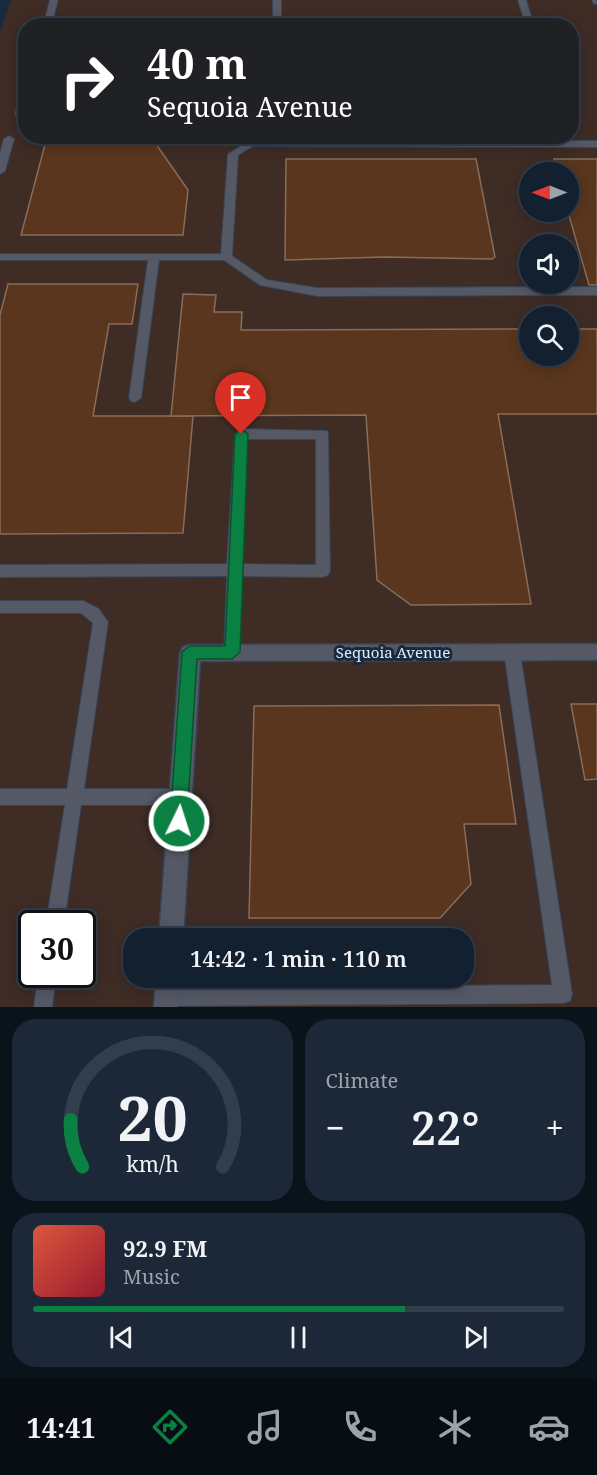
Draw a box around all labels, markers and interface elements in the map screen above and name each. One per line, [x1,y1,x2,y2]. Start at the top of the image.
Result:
text: 40 m [147,34,247,91]
icon: right [48,42,126,120]
text: Sequoia Avenue [147,88,353,125]
north arrow [519,162,579,222]
map controls [519,162,579,366]
button: sound [519,234,579,294]
button: search [519,306,579,366]
pin [215,372,266,434]
icon: arrive [224,381,257,414]
street label: Sequoia Avenue [336,642,450,662]
position arrow [147,789,211,853]
speed limit sign: 30 [18,910,96,988]
text: 14:42 · 1 min · 110 m [190,943,407,973]
text: Climate [326,1067,398,1094]
text: 20 [117,1074,188,1159]
text: 22° [411,1097,479,1158]
text: − [326,1105,345,1150]
text: + [546,1105,564,1150]
text: km/h [126,1149,179,1178]
text: 92.9 FM [123,1233,207,1263]
text: Music [123,1263,180,1290]
icon: previous [105,1321,138,1354]
icon: pause [282,1321,315,1354]
icon: next [459,1321,492,1354]
icon: directions [149,1406,191,1448]
icon: music [244,1406,286,1448]
icon: phone [339,1406,381,1448]
icon: climate [434,1406,476,1448]
icon: car [528,1406,570,1448]
text: 14:41 [26,1409,96,1446]

